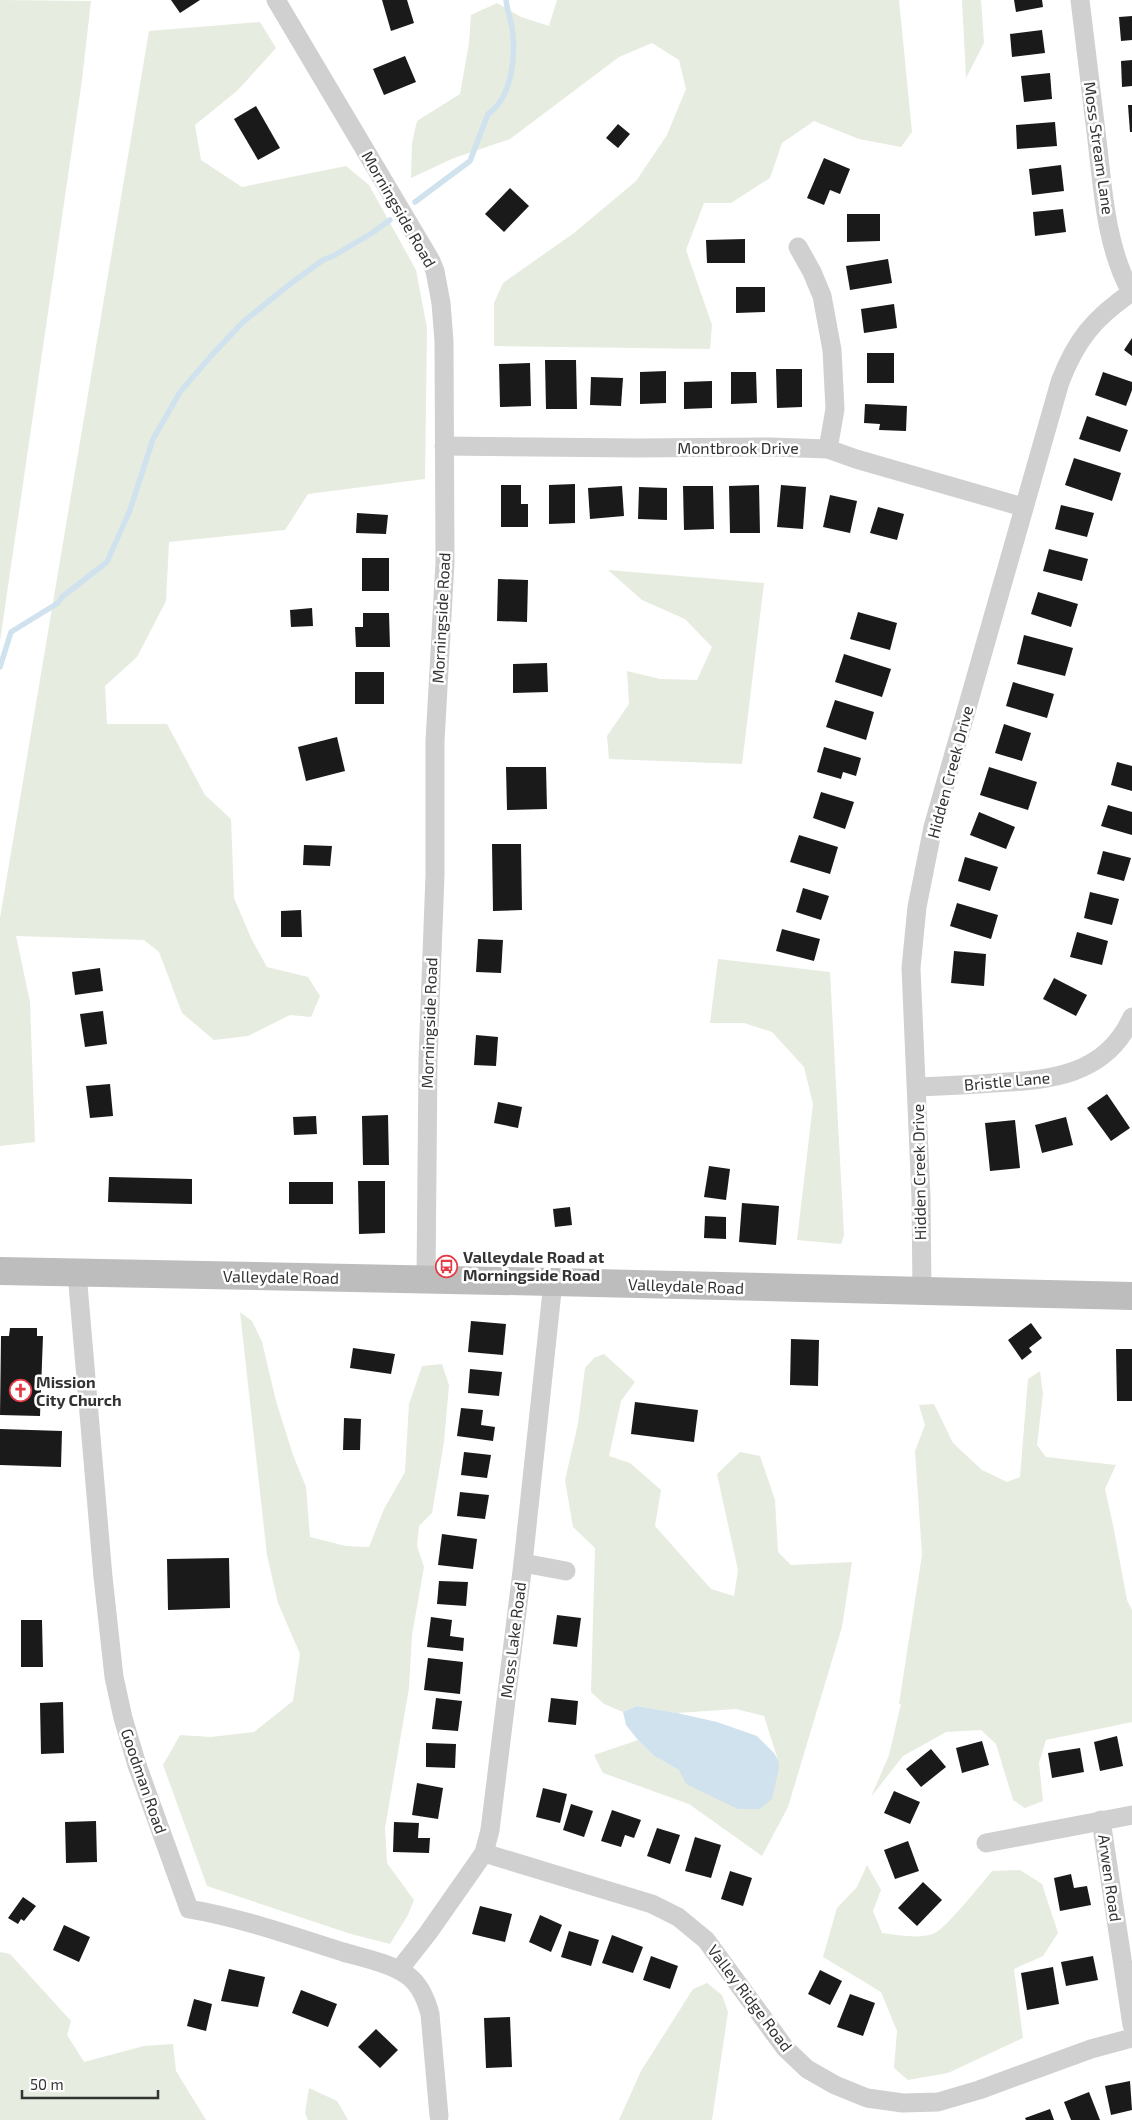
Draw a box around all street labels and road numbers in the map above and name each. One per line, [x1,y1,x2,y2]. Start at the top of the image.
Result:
street label: Moss Stream Lane [1081,80,1118,216]
street label: Morningside Road [358,147,440,270]
street label: Montbrook Drive [677,438,799,457]
street label: Morningside Road [428,552,453,684]
street label: Hidden Creek Drive [923,703,976,840]
street label: Morningside Road [417,957,440,1089]
street label: Bristle Lane [963,1067,1051,1094]
street label: Hidden Creek Drive [908,1104,929,1240]
street label: Valleydale Road [223,1266,339,1287]
street label: Valleydale Road [628,1274,744,1297]
street label: Moss Lake Road [496,1581,529,1699]
street label: Goodman Road [118,1726,171,1836]
street label: Arwen Road [1095,1833,1126,1923]
street label: Valley Ridge Road [704,1941,797,2055]

